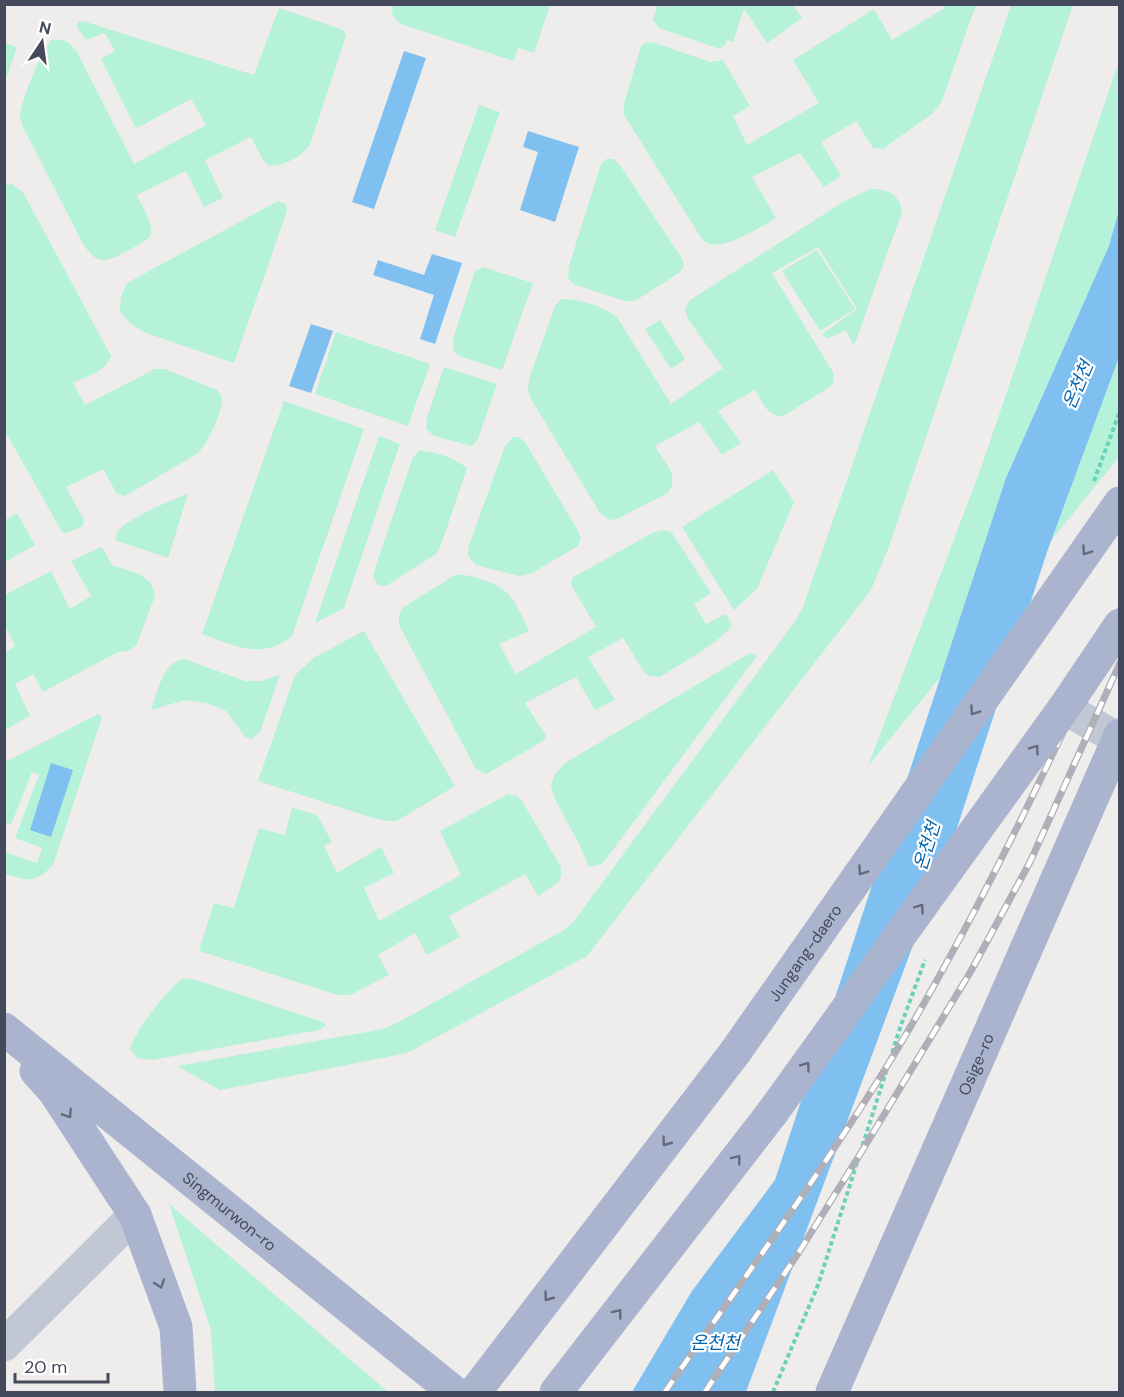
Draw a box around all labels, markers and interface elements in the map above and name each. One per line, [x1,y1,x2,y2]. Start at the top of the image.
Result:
north arrow [12,12,72,72]
text: N [37,16,53,39]
water label: 온천천 [1057,355,1100,413]
one-way arrow [1082,545,1093,556]
one-way arrow [970,704,981,715]
one-way arrow [1027,745,1038,756]
water label: 온천천 [908,816,946,873]
one-way arrow [858,864,869,875]
street label: Jungang-daero [764,900,846,1005]
one-way arrow [913,903,924,914]
street label: Osige-ro [953,1030,999,1098]
one-way arrow [799,1061,810,1072]
one-way arrow [61,1108,73,1118]
one-way arrow [662,1135,673,1146]
one-way arrow [729,1154,740,1165]
street label: Singmurwon-ro [178,1167,281,1255]
one-way arrow [153,1279,166,1289]
one-way arrow [544,1290,555,1301]
one-way arrow [610,1309,621,1320]
water label: 온천천 [690,1331,742,1355]
scale bar [15,1346,108,1384]
text: 20 m [24,1355,67,1379]

